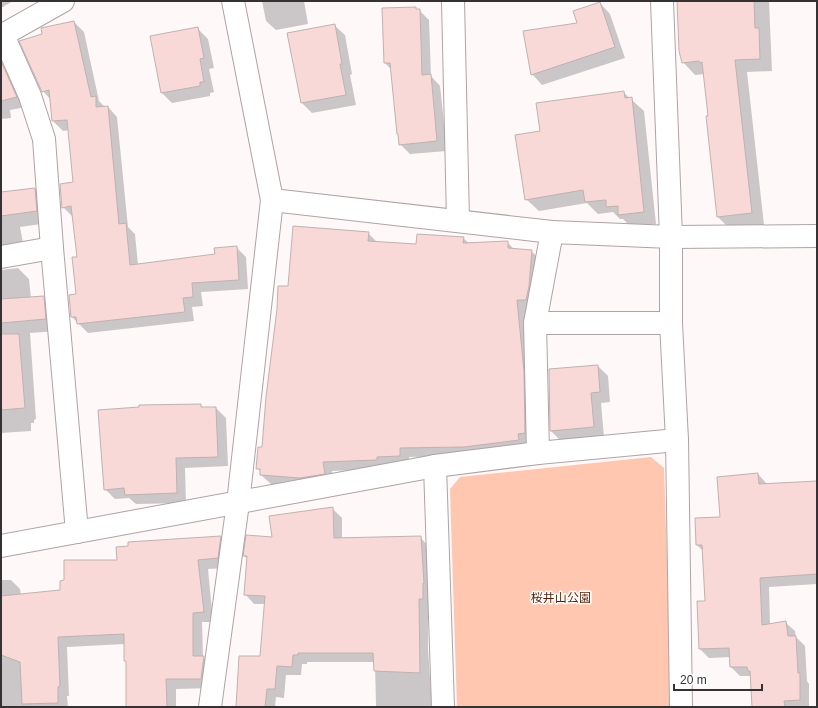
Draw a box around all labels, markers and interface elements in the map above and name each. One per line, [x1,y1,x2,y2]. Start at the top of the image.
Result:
park label: 桜井山公園 [531,591,591,605]
scale bar [674,666,762,692]
text: 20 m [680,673,707,687]

